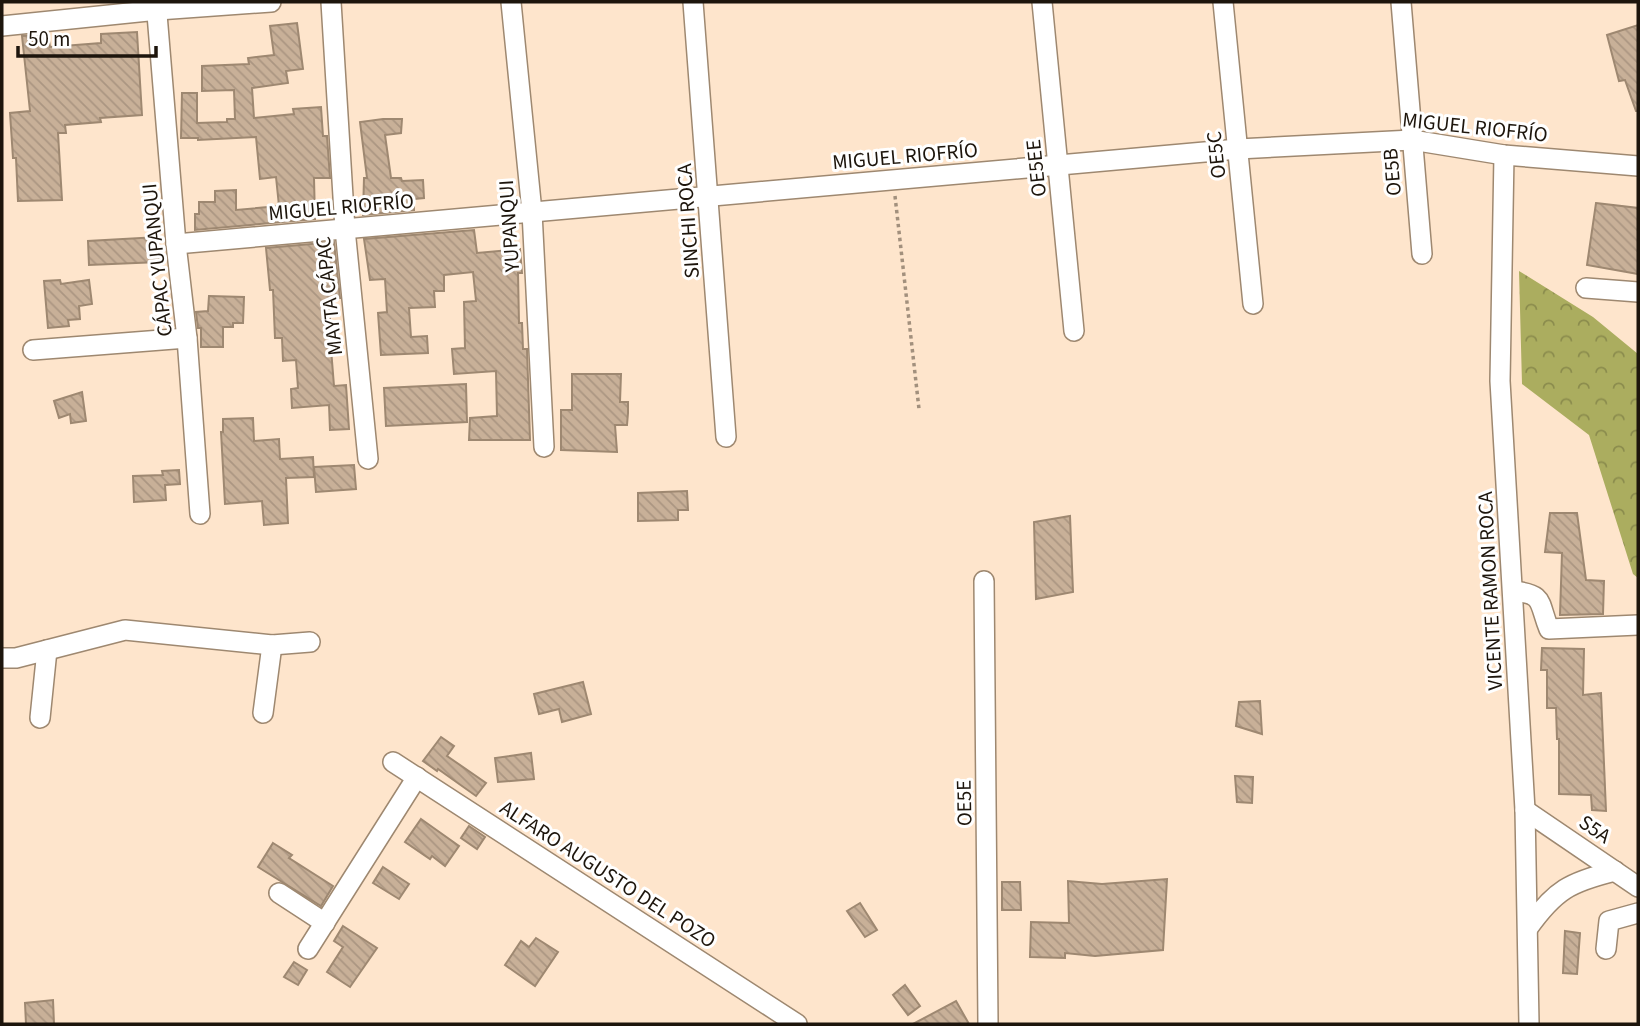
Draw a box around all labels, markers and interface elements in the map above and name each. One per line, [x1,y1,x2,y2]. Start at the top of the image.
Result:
scale bar [18,14,156,58]
text: 50 m [28,24,70,54]
street label: MIGUEL RIOFRÍO [1401,104,1549,150]
street label: OE5C [1199,130,1233,180]
street label: MIGUEL RIOFRÍO [831,135,979,177]
street label: OE5EE [1018,138,1054,198]
street label: OE5B [1375,147,1409,197]
street label: SINCHI ROCA [669,162,707,279]
street label: YUPANQUI [491,179,527,274]
street label: CÁPAC YUPANQUI [134,182,180,338]
street label: MIGUEL RIOFRÍO [267,186,415,228]
street label: MAYTA CÁPAC [308,235,350,357]
street label: VICENTE RAMON ROCA [1470,490,1510,691]
street label: OE5E [949,779,979,827]
street label: ALFARO AUGUSTO DEL POZO [494,793,722,955]
street label: S5A [1573,807,1618,851]

